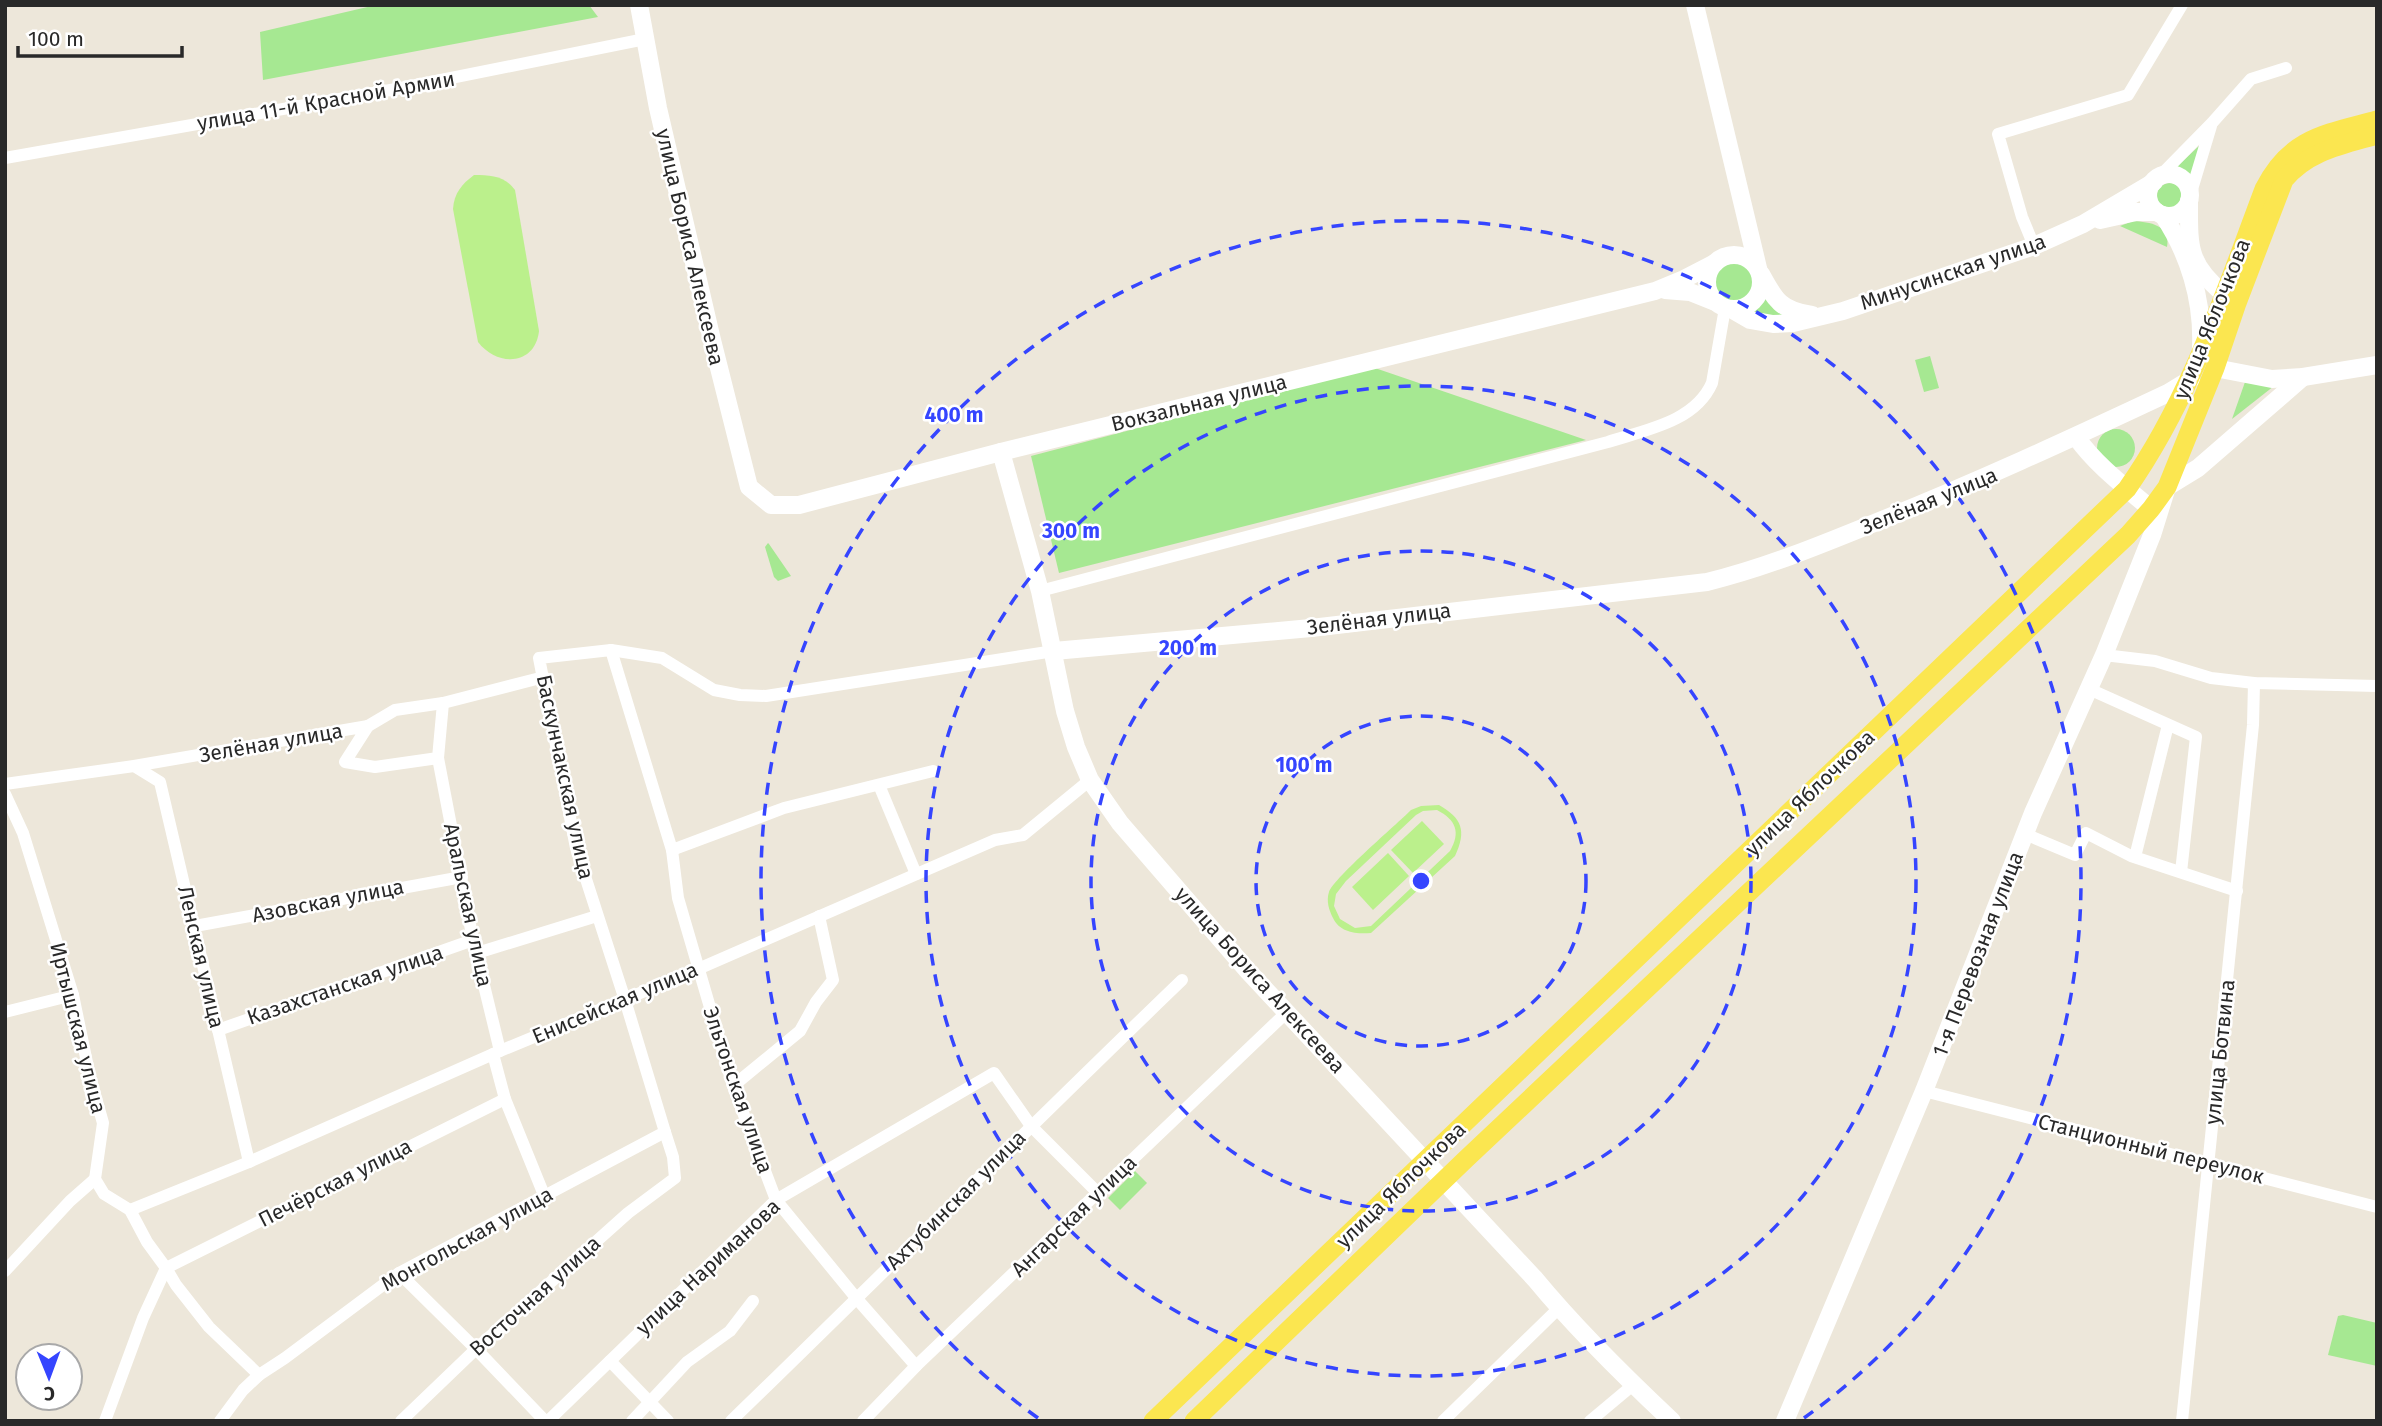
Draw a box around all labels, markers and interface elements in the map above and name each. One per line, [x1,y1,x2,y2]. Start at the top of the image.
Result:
scale bar [18,14,182,58]
text: 100 m [28,26,84,52]
street label: улица 11-й Красной Армии [195,66,457,136]
street label: улица Бориса Алексеева [650,126,730,368]
street label: Минусинская улица [1857,228,2049,316]
street label: улица Яблочкова [2168,235,2256,403]
street label: Вокзальная улица [1108,369,1290,437]
text: 400 m [924,402,984,428]
street label: Зелёная улица [1857,462,2001,540]
text: 300 m [1041,518,1100,544]
street label: Зелёная улица [1305,597,1453,641]
text: 200 m [1159,635,1217,661]
street label: Баскунчакская улица [531,672,599,882]
street label: Зелёная улица [197,718,345,768]
street label: улица Яблочкова [1740,724,1880,862]
text: 100 m [1275,752,1333,778]
street label: Аральская улица [438,821,498,989]
street label: 1-я Перевозная улица [1927,848,2029,1060]
centre of rings [1409,869,1433,893]
street label: Азовская улица [250,874,406,928]
street label: улица Бориса Алексеева [1169,881,1351,1079]
street label: Ленская улица [172,883,230,1031]
street label: Казахстанская улица [244,939,446,1031]
street label: Иртышская улица [44,940,112,1116]
street label: Енисейская улица [528,956,702,1050]
street label: улица Ботвина [2199,978,2241,1126]
street label: Эльтонская улица [697,1003,779,1177]
street label: Станционный переулок [2035,1108,2267,1190]
street label: улица Яблочкова [1331,1116,1471,1254]
street label: Ахтубинская улица [881,1125,1031,1275]
street label: Печёрская улица [254,1133,416,1233]
street label: Ангарская улица [1006,1150,1142,1282]
street label: Монгольская улица [377,1181,557,1297]
street label: улица Нариманова [630,1193,786,1341]
street label: Восточная улица [464,1230,606,1362]
north arrow [14,1342,84,1412]
text: С [44,1382,55,1405]

